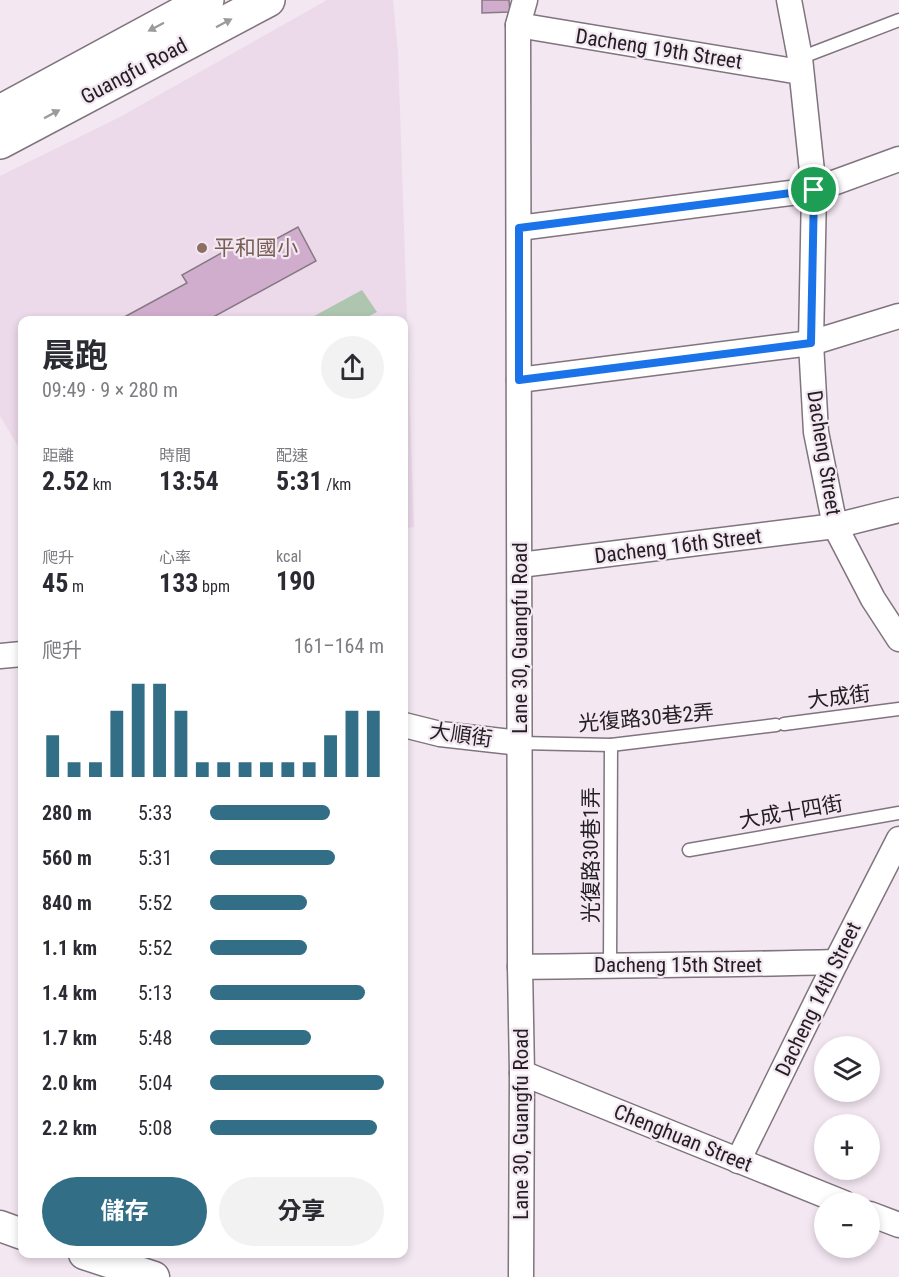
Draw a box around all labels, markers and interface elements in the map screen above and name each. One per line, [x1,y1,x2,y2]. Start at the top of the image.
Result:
one-way arrow [216,18,233,28]
one-way arrow [147,22,164,32]
street label: Dacheng 19th Street [574,24,744,74]
street label: Guangfu Road [77,33,191,109]
one-way arrow [43,110,60,119]
pin [788,164,839,215]
icon: arrive [797,173,830,206]
place label: 平和國小 [214,236,298,260]
marker: 平和國小 [195,241,209,255]
text: 晨跑 [42,336,108,375]
button: share [321,336,384,399]
text: 09:49 · 9 × 280 m [42,378,178,402]
street label: Dacheng Street [802,389,846,517]
text: 距離 [42,446,74,465]
text: 時間 [159,446,191,465]
text: 配速 [276,446,308,465]
text: 2.52 [42,466,89,496]
text: 13:54 [159,466,219,496]
text: 5:31 [276,466,323,496]
text: km [89,475,112,494]
text: /km [323,475,351,494]
street label: Dacheng 16th Street [593,524,763,568]
street label: Lane 30, Guangfu Road [508,542,532,734]
text: kcal [276,547,302,566]
text: 爬升 [42,548,74,567]
text: 心率 [159,548,191,567]
text: 190 [276,566,315,596]
text: 45 [42,568,68,598]
text: 133 [159,568,198,598]
text: m [68,577,84,596]
text: bpm [198,577,230,596]
text: 161–164 m [294,634,384,658]
text: 爬升 [42,638,82,662]
street label: 大成街 [806,681,872,713]
street label: 光復路30巷2弄 [577,700,715,736]
street label: 大順街 [428,719,494,751]
street label: 光復路30巷1弄 [579,787,603,923]
street label: 大成十四街 [737,791,845,833]
text: 280 m [42,801,92,825]
text: 5:33 [138,801,172,825]
text: 560 m [42,846,92,870]
text: 5:31 [138,846,172,870]
text: 840 m [42,891,92,915]
text: 5:52 [138,891,172,915]
street label: Dacheng 14th Street [770,918,866,1080]
text: 1.1 km [42,936,97,960]
text: 5:52 [138,936,172,960]
street label: Dacheng 15th Street [594,953,762,977]
text: 1.4 km [42,981,97,1005]
text: 5:13 [138,981,172,1005]
text: 1.7 km [42,1026,97,1050]
text: 5:48 [138,1026,172,1050]
street label: Lane 30, Guangfu Road [509,1028,533,1220]
map controls [814,1036,880,1258]
button: layers [814,1036,880,1102]
text: 2.0 km [42,1071,97,1095]
text: 5:04 [138,1071,172,1095]
street label: Chenghuan Street [610,1099,756,1177]
button: + [814,1114,880,1180]
text: 2.2 km [42,1116,97,1140]
text: 5:08 [138,1116,172,1140]
button: 儲存 [42,1177,207,1246]
button: 分享 [219,1177,384,1246]
button: − [814,1192,880,1258]

